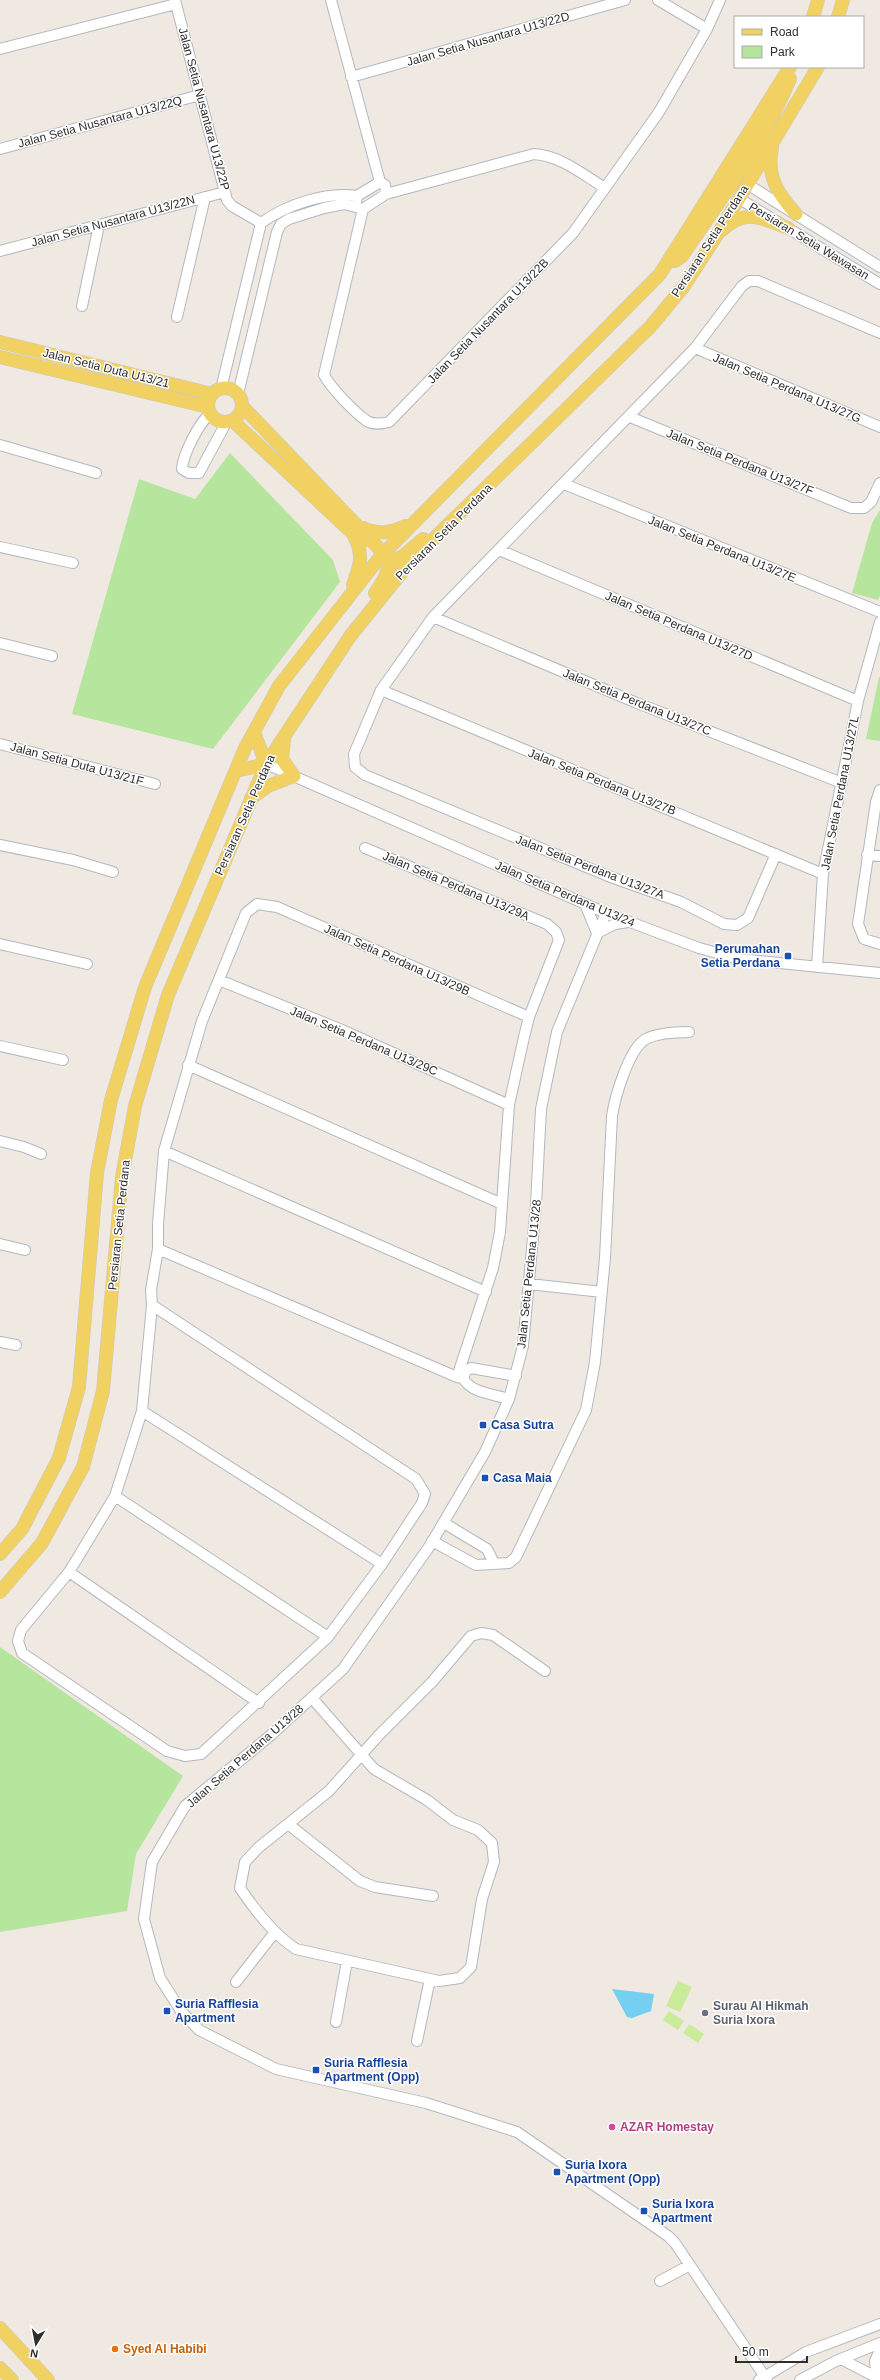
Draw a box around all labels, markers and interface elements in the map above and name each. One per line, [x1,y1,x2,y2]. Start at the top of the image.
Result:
street label: Jalan Setia Nusantara U13/22D [405,9,571,69]
legend [734,16,864,68]
text: Road [770,25,799,39]
street label: Jalan Setia Nusantara U13/22P [175,26,233,192]
text: Park [770,45,796,59]
street label: Jalan Setia Nusantara U13/22Q [16,93,184,151]
street label: Persiaran Setia Perdana [669,182,752,300]
street label: Jalan Setia Nusantara U13/22N [30,192,196,250]
street label: Persiaran Setia Wawasan [746,200,872,282]
street label: Jalan Setia Nusantara U13/22B [425,256,551,386]
street label: Jalan Setia Duta U13/21 [41,345,171,391]
street label: Jalan Setia Perdana U13/27G [711,350,863,426]
street label: Jalan Setia Perdana U13/27F [664,426,816,498]
street label: Persiaran Setia Perdana [393,481,495,583]
street label: Jalan Setia Perdana U13/27E [646,513,798,585]
street label: Jalan Setia Perdana U13/27D [603,589,755,664]
street label: Jalan Setia Perdana U13/27C [561,666,714,738]
street label: Jalan Setia Perdana U13/27L [818,714,862,871]
street label: Jalan Setia Duta U13/21F [9,739,145,789]
street label: Jalan Setia Perdana U13/27B [526,746,678,818]
street label: Persiaran Setia Perdana [212,752,278,878]
street label: Jalan Setia Perdana U13/27A [514,832,666,902]
street label: Jalan Setia Perdana U13/29A [380,849,532,923]
street label: Jalan Setia Perdana U13/24 [493,858,637,930]
street label: Jalan Setia Perdana U13/29B [322,921,472,999]
place label: Perumahan Setia Perdana [701,942,780,970]
marker: Perumahan Setia Perdana [783,951,793,961]
street label: Jalan Setia Perdana U13/29C [288,1004,440,1079]
street label: Persiaran Setia Perdana [105,1159,133,1291]
street label: Jalan Setia Perdana U13/28 [514,1198,544,1349]
place label: Casa Sutra [491,1418,554,1432]
marker: Casa Sutra [478,1420,488,1430]
place label: Casa Maia [493,1471,552,1485]
marker: Casa Maia [480,1473,490,1483]
street label: Jalan Setia Perdana U13/28 [184,1701,306,1811]
place label: Suria Rafflesia Apartment [175,1997,259,2025]
place label: Surau Al Hikmah Suria Ixora [713,1999,809,2027]
marker: Suria Rafflesia Apartment [162,2006,172,2016]
marker: Surau Al Hikmah Suria Ixora [700,2008,710,2018]
place label: Suria Rafflesia Apartment (Opp) [324,2056,419,2084]
marker: Suria Rafflesia Apartment (Opp) [311,2065,321,2075]
place label: AZAR Homestay [620,2120,714,2134]
marker: AZAR Homestay [607,2122,617,2132]
place label: Suria Ixora Apartment (Opp) [565,2158,660,2186]
marker: Suria Ixora Apartment (Opp) [552,2167,562,2177]
place label: Suria Ixora Apartment [652,2197,714,2225]
marker: Suria Ixora Apartment [639,2206,649,2216]
north arrow [16,2324,56,2364]
scale bar [736,2338,807,2364]
place label: Syed Al Habibi [123,2342,207,2356]
marker: Syed Al Habibi [110,2344,120,2354]
text: 50 m [742,2345,769,2359]
text: N [29,2347,39,2360]

